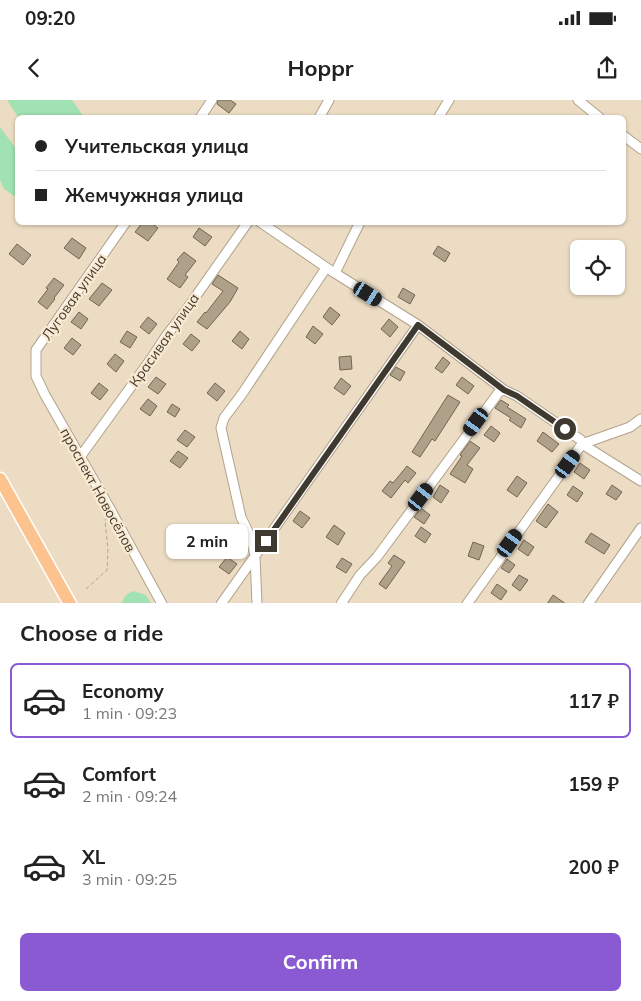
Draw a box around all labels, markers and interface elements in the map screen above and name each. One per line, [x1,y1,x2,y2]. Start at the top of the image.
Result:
text: 09:20 [25,6,75,30]
icon: back [20,54,48,82]
text: Hoppr [288,54,353,82]
icon: share [593,54,621,82]
text: Учительская улица [65,134,249,158]
text: Жемчужная улица [65,183,244,207]
map controls [570,240,625,295]
button: locate [570,240,625,295]
street label: Луговая улица [38,250,110,344]
car [351,280,384,308]
street label: Красивая улица [125,290,203,390]
car [461,405,490,439]
route start [554,418,576,440]
street label: проспект Новосёлов [56,425,140,556]
car [553,447,582,481]
car [405,481,436,513]
callout: 2 min [166,524,248,558]
car [495,526,524,560]
route end [255,530,277,552]
text: 2 min [186,531,228,551]
text: Choose a ride [20,619,163,647]
icon: car [22,678,67,723]
text: Economy [82,679,164,703]
text: 117 ₽ [568,689,619,713]
text: 1 min · 09:23 [82,703,177,723]
icon: car [22,761,67,806]
text: Comfort [82,762,156,786]
text: 159 ₽ [568,772,619,796]
text: 2 min · 09:24 [82,786,177,806]
icon: car [22,844,67,889]
text: XL [82,845,105,869]
text: 200 ₽ [568,855,619,879]
text: 3 min · 09:25 [82,869,177,889]
button: Confirm [20,933,621,991]

